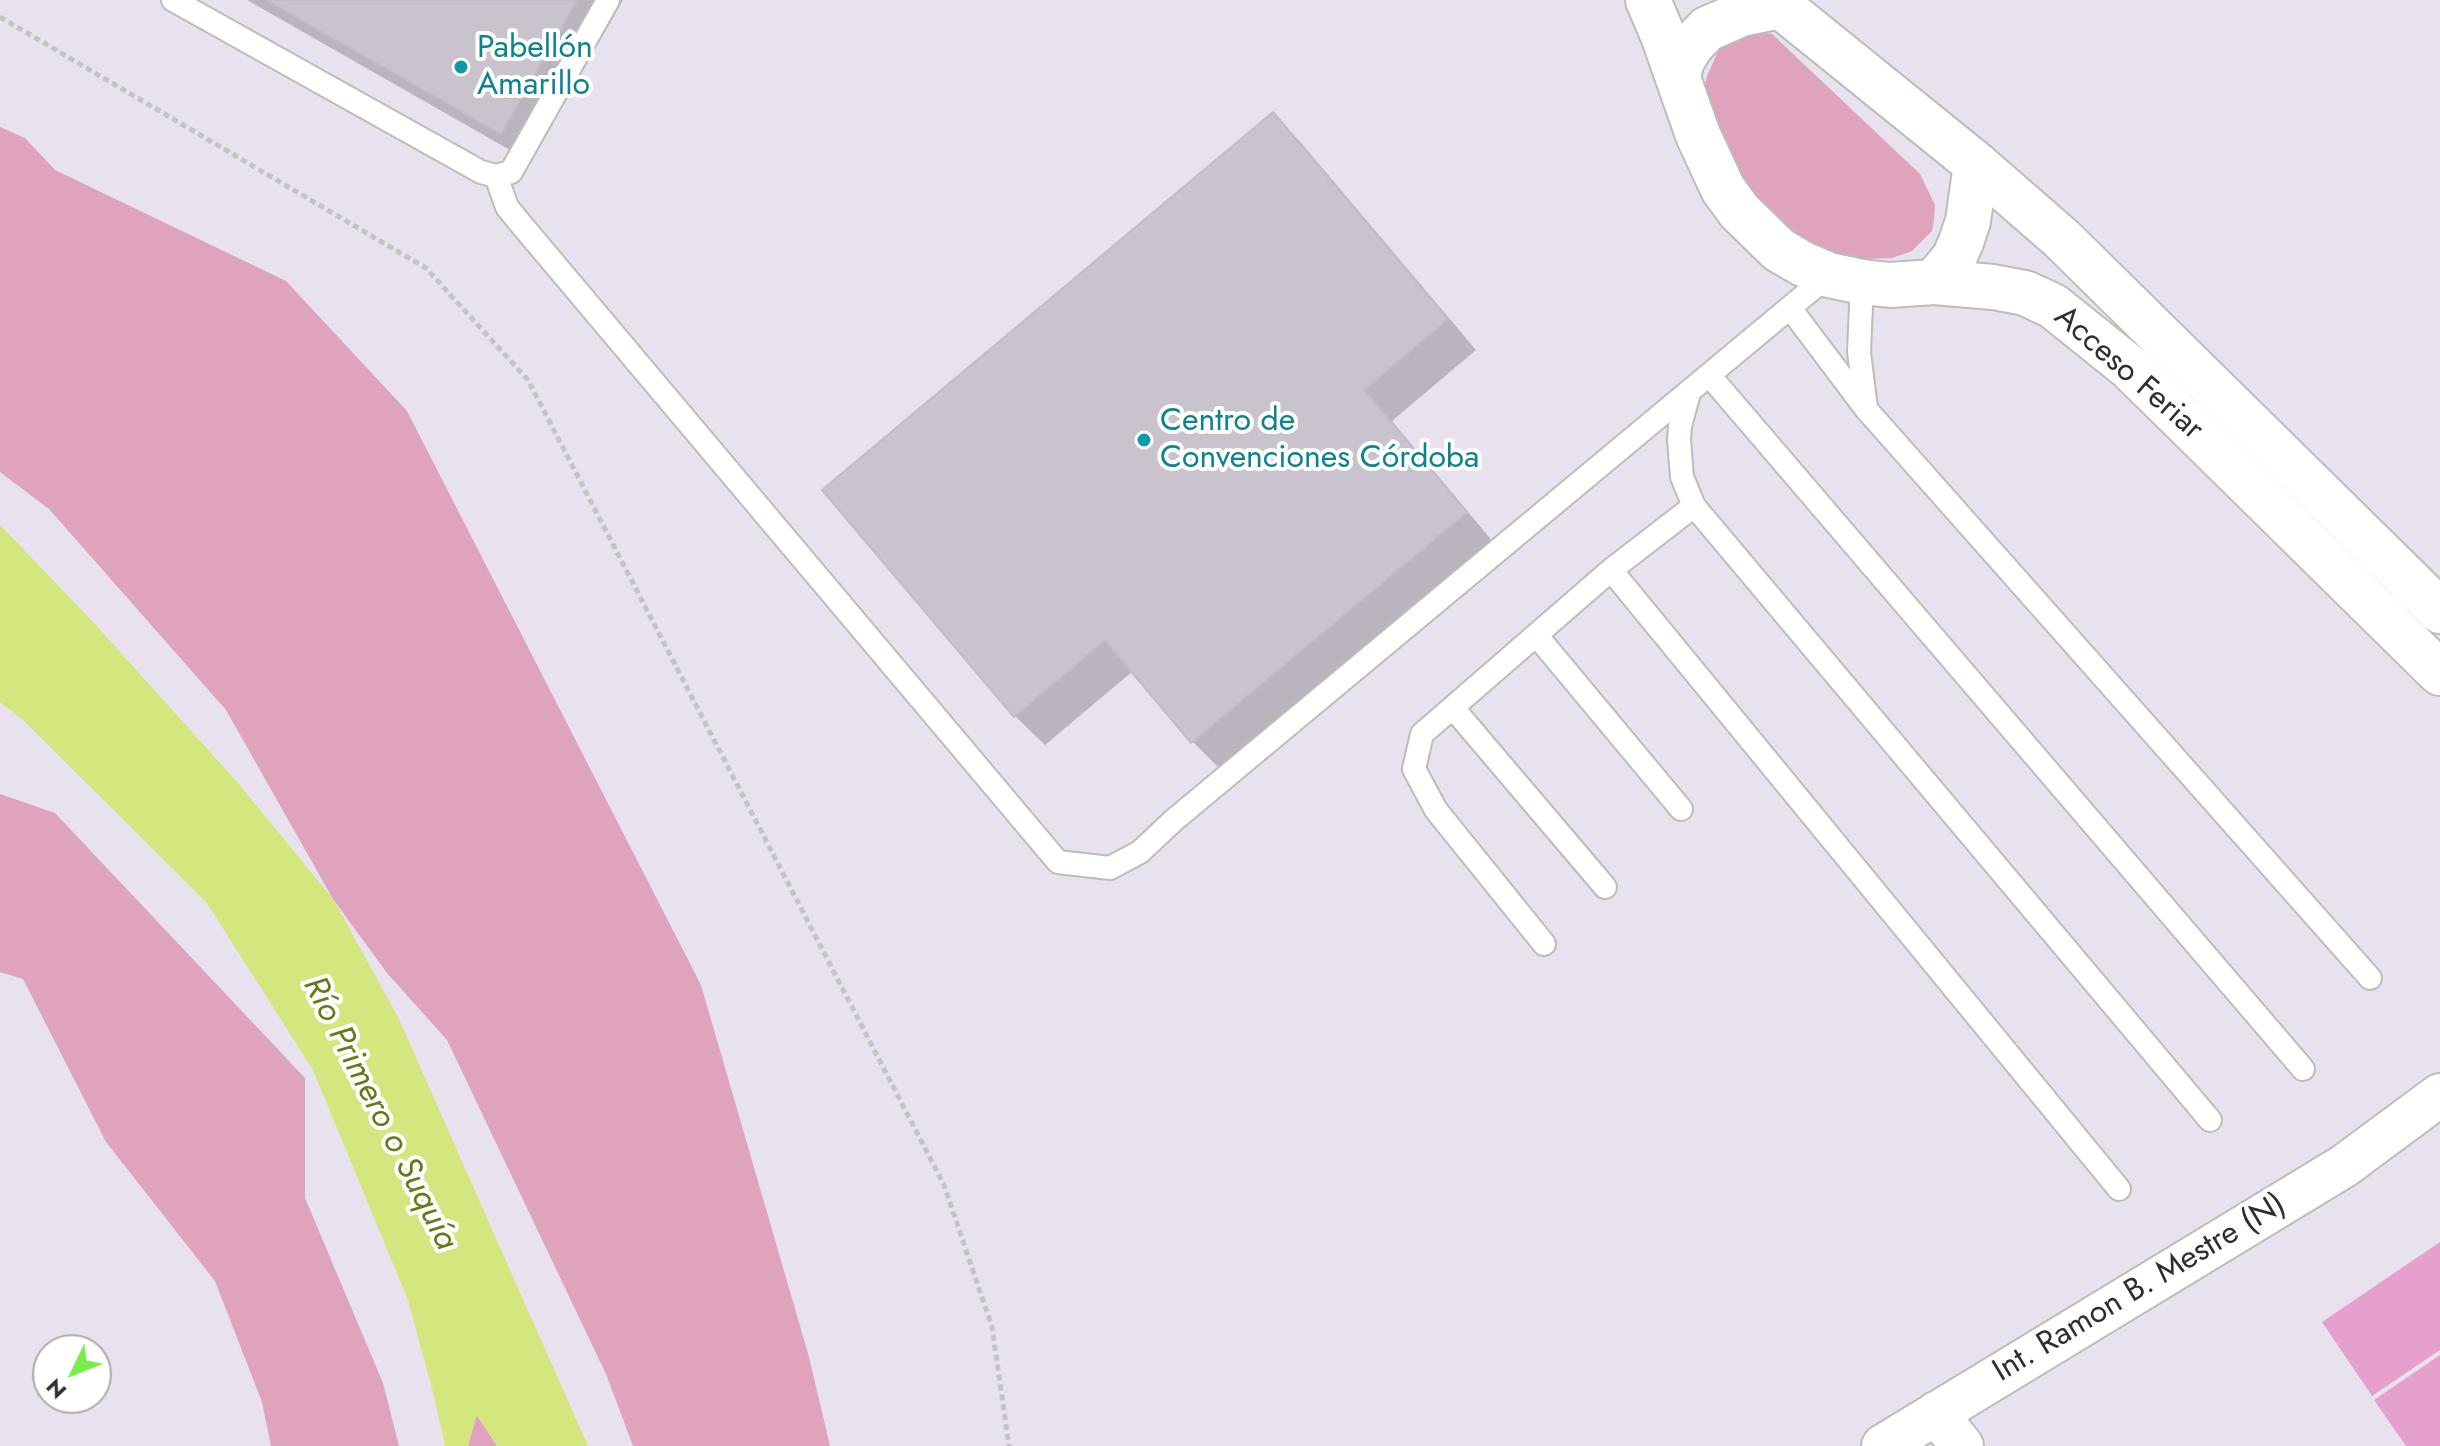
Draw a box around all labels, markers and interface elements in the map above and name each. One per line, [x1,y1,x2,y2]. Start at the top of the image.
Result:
place label: Pabellón Amarillo [477,30,593,105]
marker: Pabellón Amarillo [452,58,470,76]
street label: Acceso Feriar [2045,299,2211,449]
place label: Centro de Convenciones Córdoba [1160,403,1479,478]
marker: Centro de Convenciones Córdoba [1135,431,1153,449]
water label: Río Primero o Suquía [292,970,466,1258]
street label: Int. Ramon B. Mestre (N) [1987,1186,2293,1392]
north arrow [32,1334,112,1414]
text: N [38,1372,74,1406]

